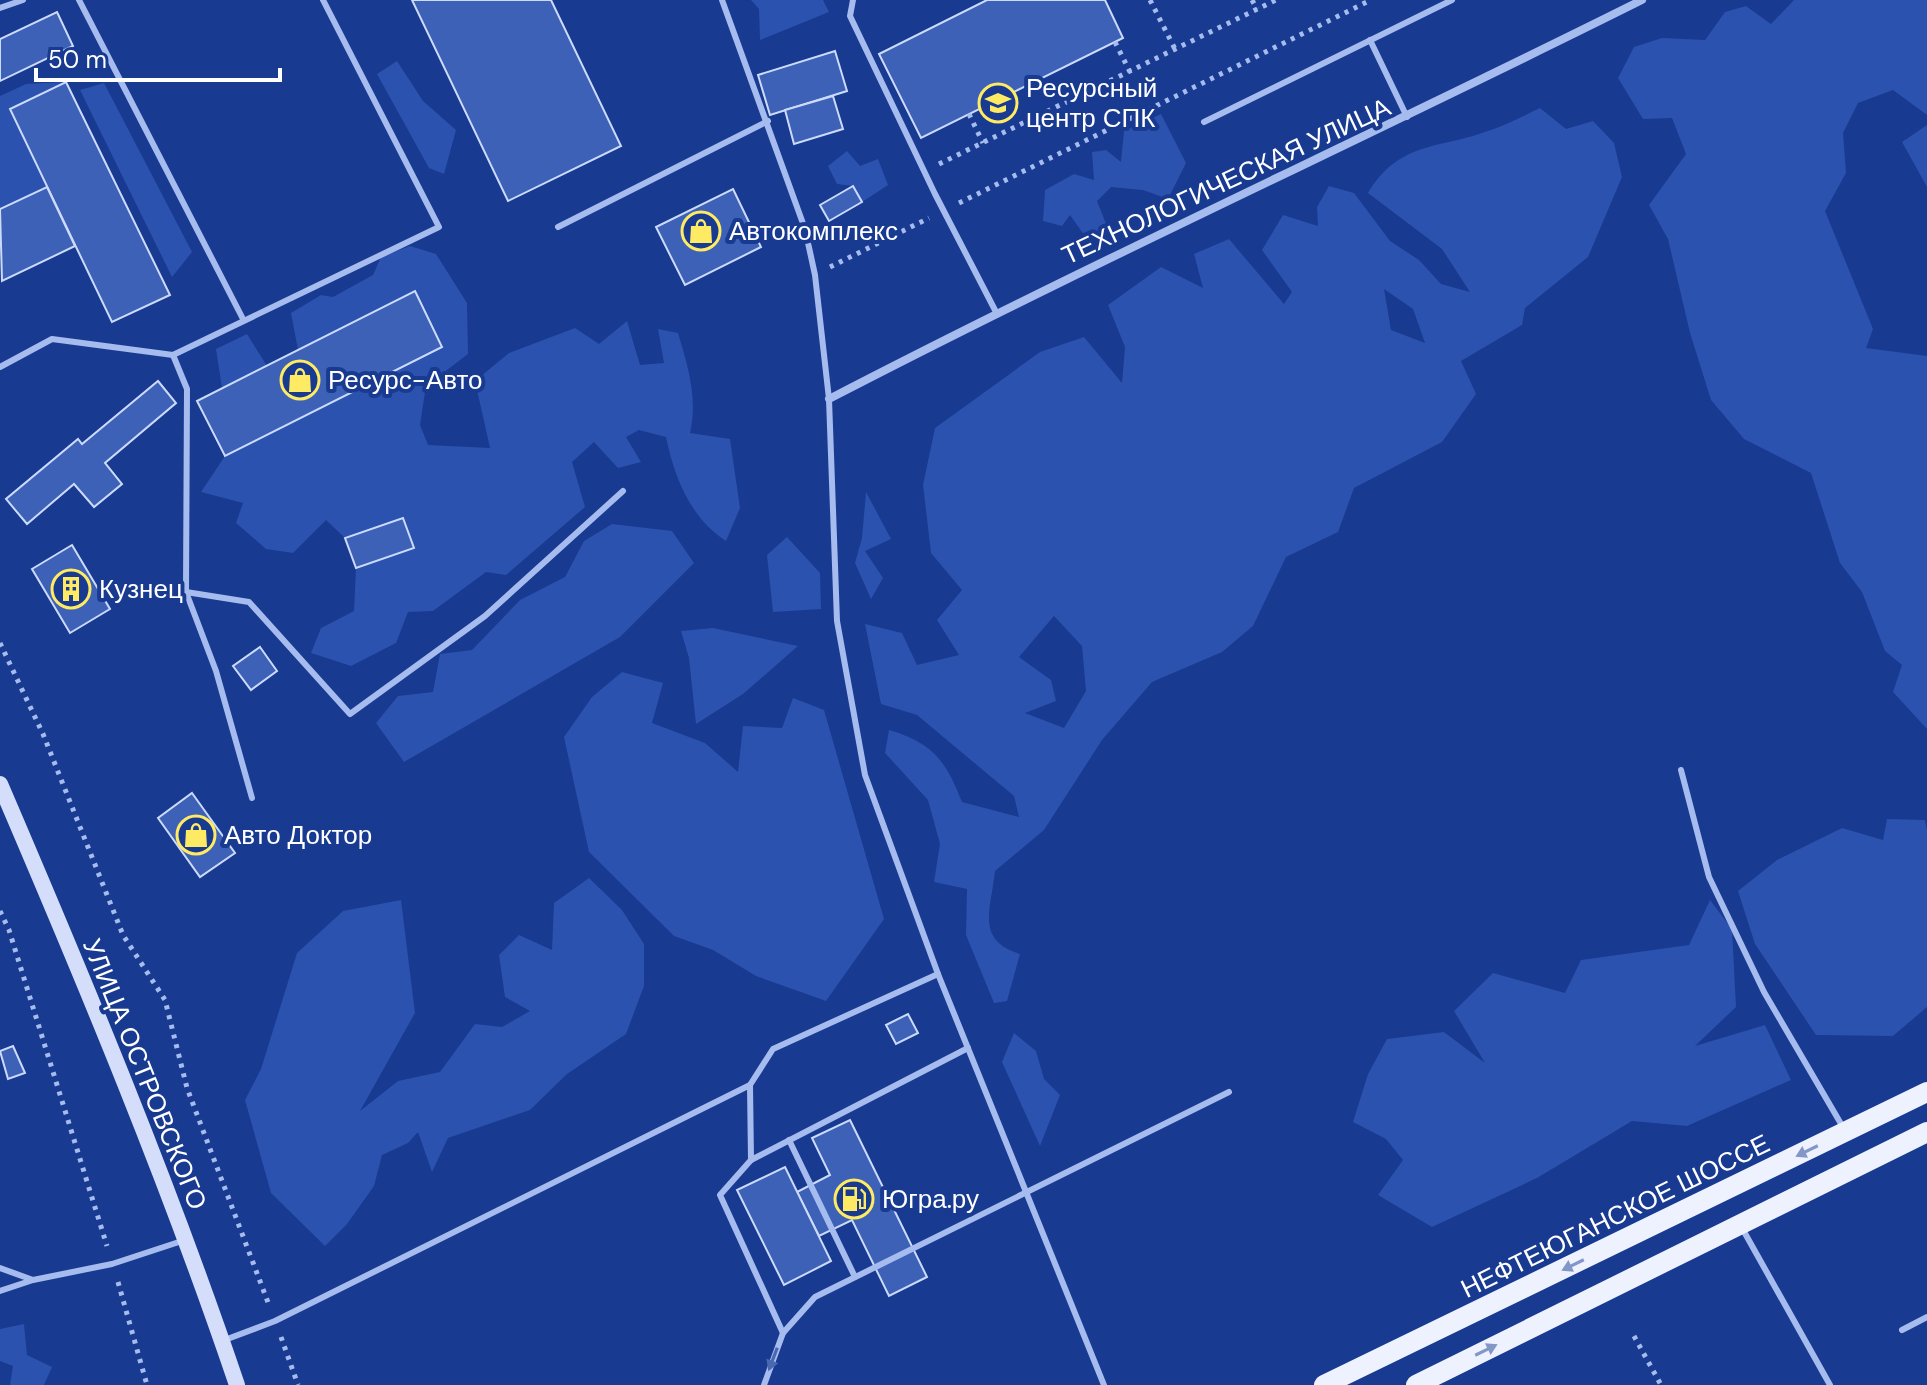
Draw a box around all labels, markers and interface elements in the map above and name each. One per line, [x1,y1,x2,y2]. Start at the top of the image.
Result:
scale bar [36,32,280,82]
text: 50 m [48,44,107,75]
place label: Ресурсный центр СПК [1026,71,1157,135]
school or university icon: Ресурсный центр СПК [977,82,1019,124]
street label: ТЕХНОЛОГИЧЕСКАЯ УЛИЦА [1056,89,1396,272]
shop icon: Автокомплекс [680,210,722,252]
place label: Автокомплекс [729,214,898,248]
shop icon: Ресурс-Авто [279,359,321,401]
place label: Ресурс-Авто [328,363,483,397]
building icon: Кузнец [50,568,92,610]
place label: Кузнец [99,572,183,606]
shop icon: Авто Доктор [175,814,217,856]
place label: Авто Доктор [224,818,372,852]
street label: УЛИЦА ОСТРОВСКОГО [75,934,215,1214]
street label: НЕФТЕЮГАНСКОЕ ШОССЕ [1455,1126,1775,1306]
one-way arrow [1795,1144,1818,1158]
fuel station icon: Югра.ру [833,1178,875,1220]
place label: Югра.ру [882,1182,979,1216]
one-way arrow [1561,1258,1584,1272]
one-way arrow [1474,1344,1497,1357]
one-way arrow [766,1347,779,1371]

